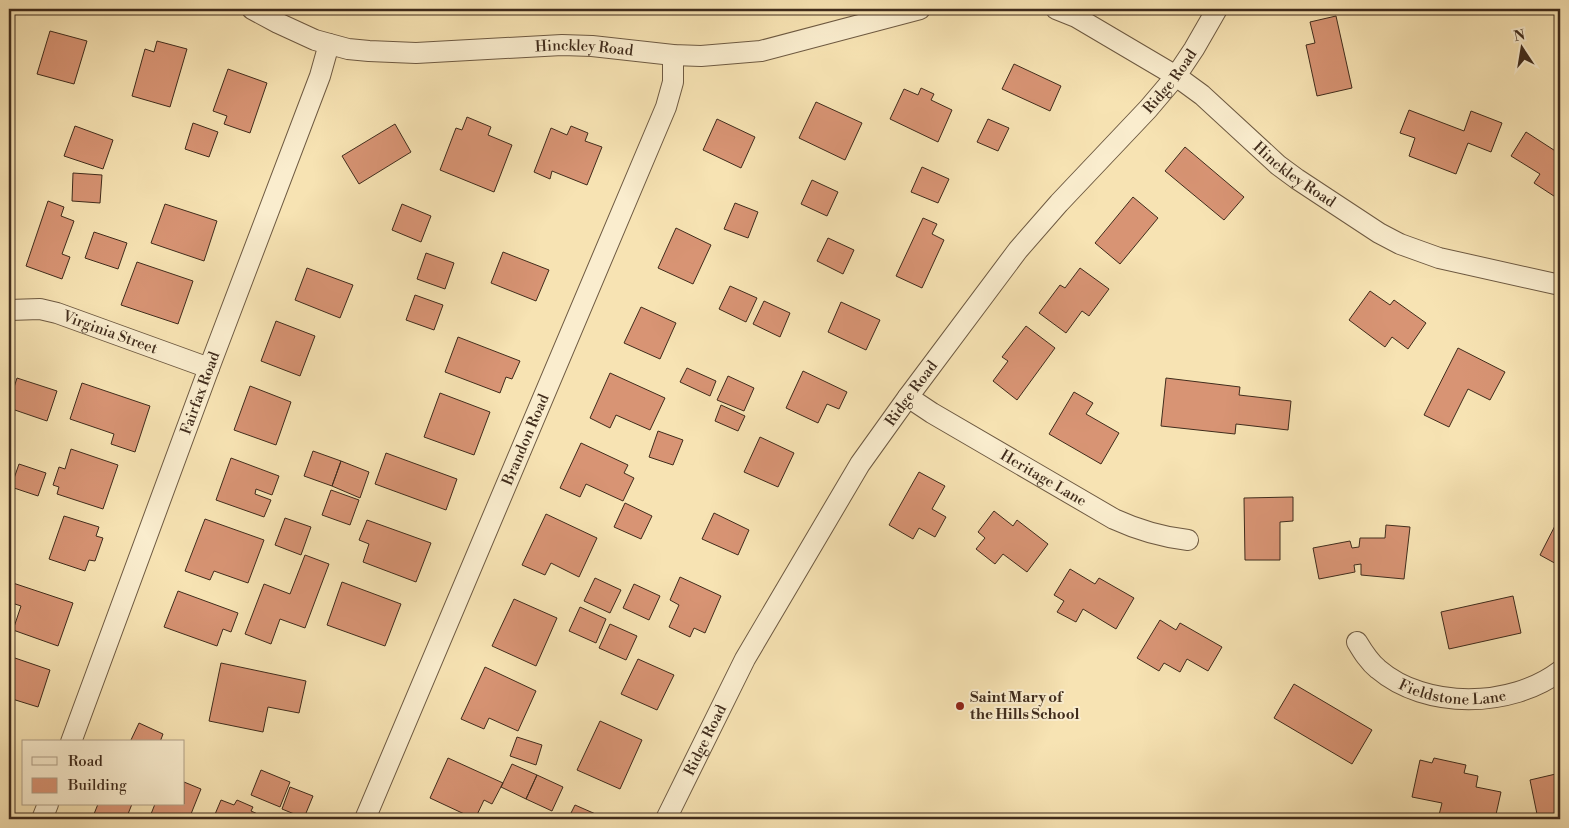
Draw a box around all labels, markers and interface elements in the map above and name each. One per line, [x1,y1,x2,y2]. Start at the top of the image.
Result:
north arrow [1496,22,1546,72]
text: N [1512,26,1527,46]
street label: Hinckley Road [534,36,635,61]
street label: Ridge Road [1139,45,1202,118]
street label: Hinckley Road [1249,138,1339,212]
street label: Virginia Street [59,307,161,359]
street label: Fairfax Road [176,349,224,437]
street label: Ridge Road [881,357,942,430]
street label: Brandon Road [498,391,554,489]
street label: Heritage Lane [997,446,1090,511]
street label: Fieldstone Lane [1395,675,1508,709]
place label: Saint Mary of the Hills School [970,688,1080,724]
marker: Saint Mary of the Hills School [954,700,966,712]
street label: Ridge Road [680,701,731,779]
legend [22,740,185,806]
text: Road [68,752,103,771]
text: Building [67,776,127,795]

